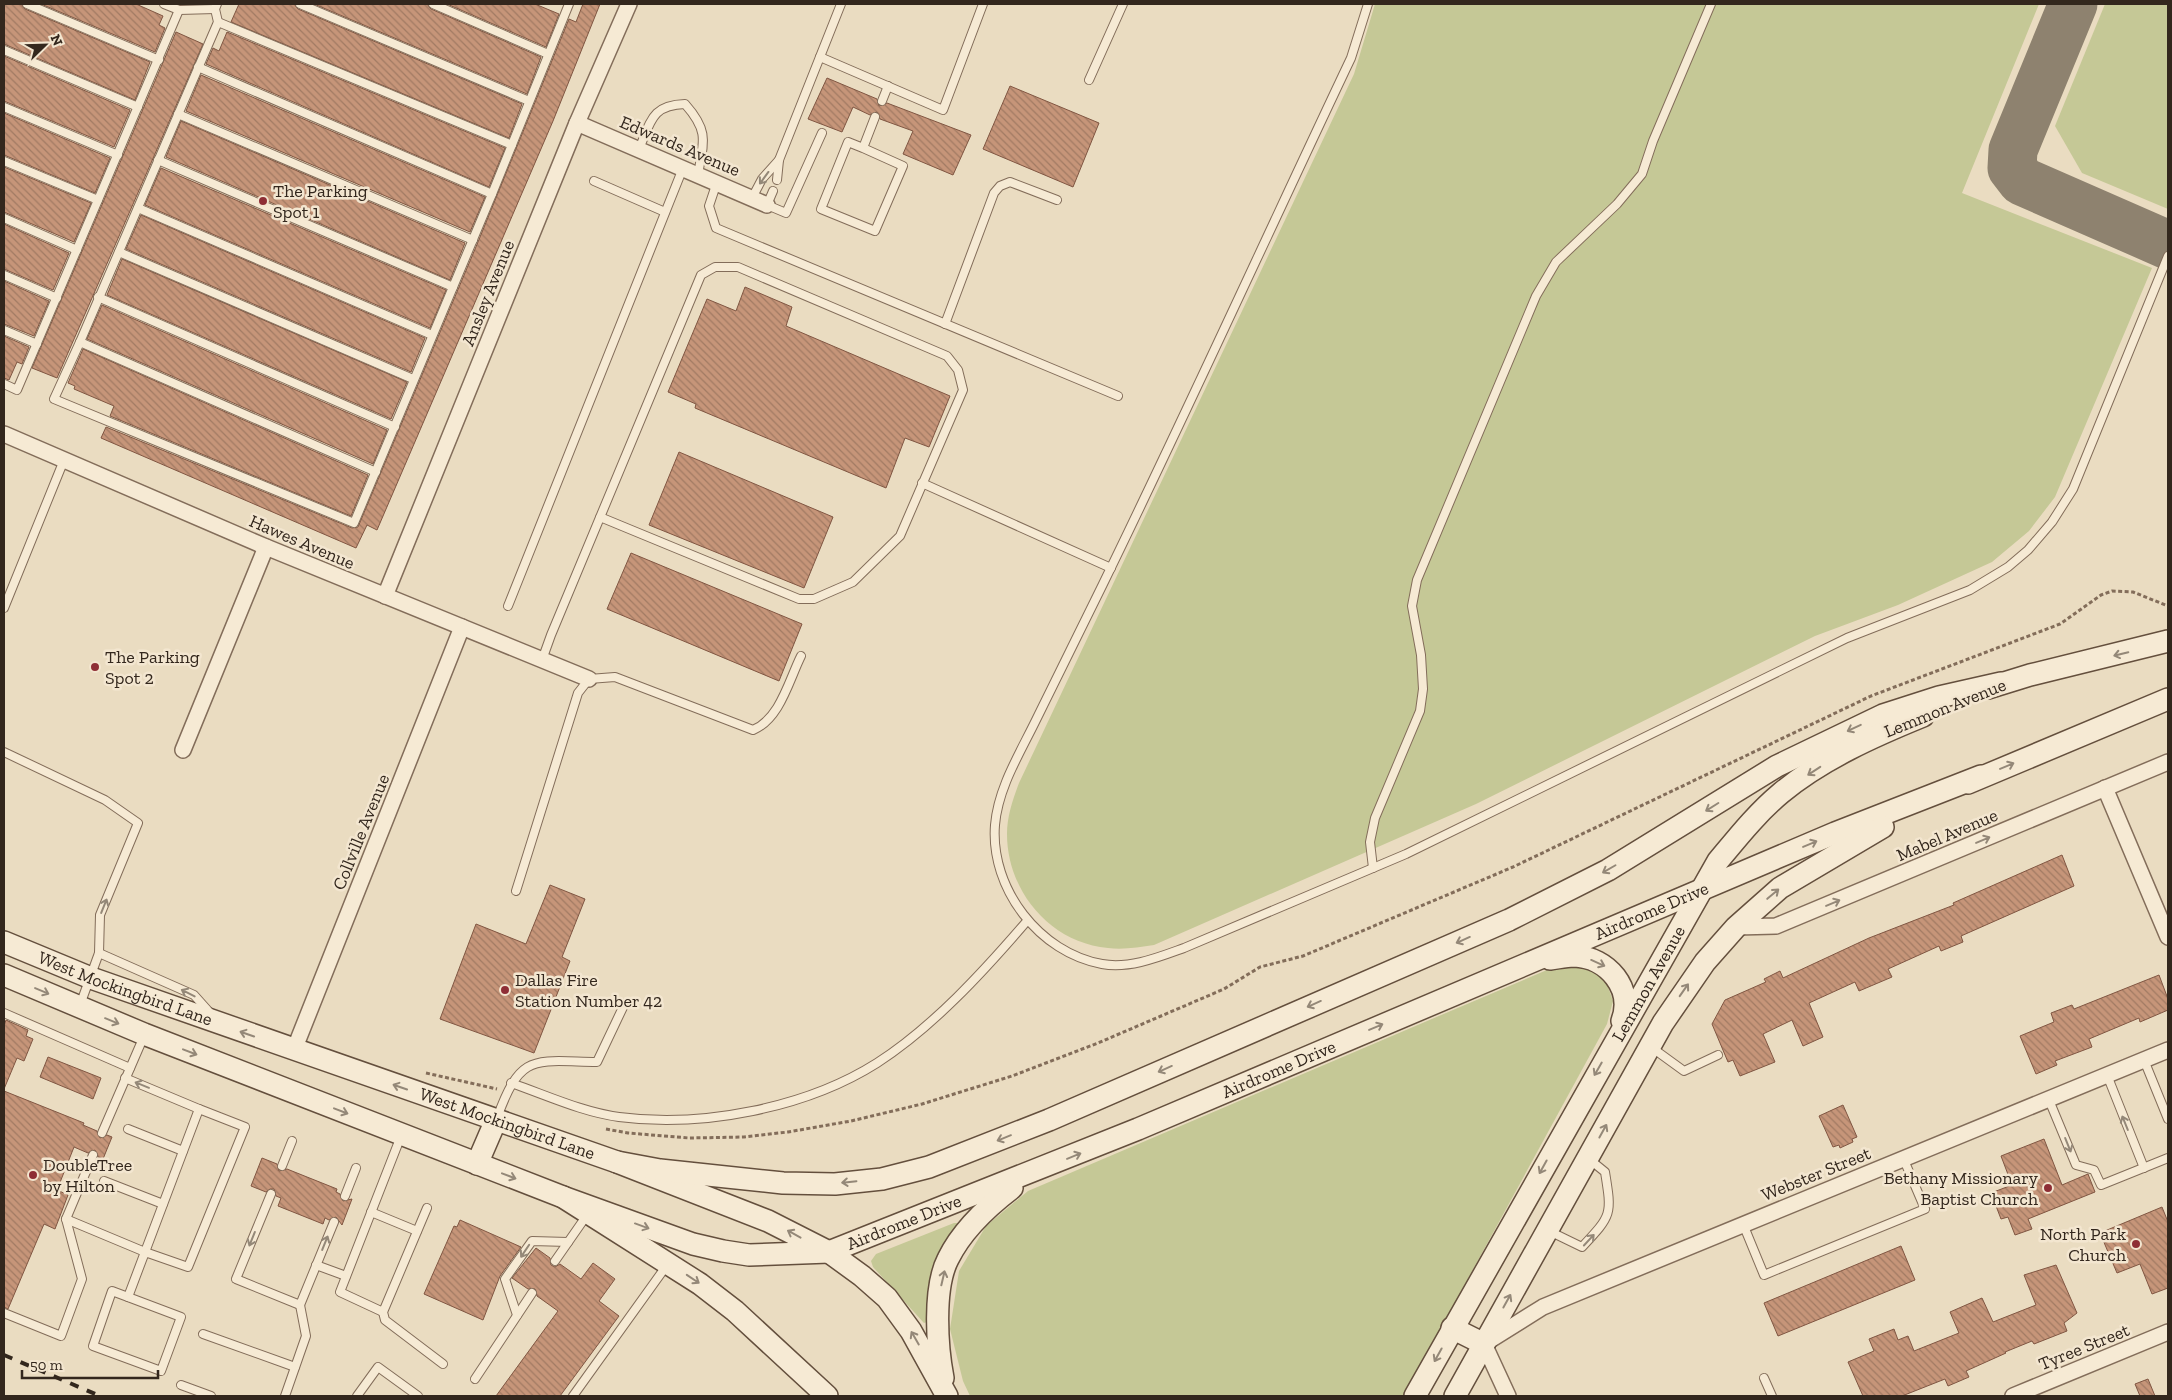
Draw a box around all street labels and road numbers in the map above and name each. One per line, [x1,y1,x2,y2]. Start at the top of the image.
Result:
street label: Edwards Avenue [616,111,744,181]
street label: Ansley Avenue [457,237,519,349]
street label: Hawes Avenue [246,510,358,574]
street label: Lemmon Avenue [1881,674,2009,742]
street label: Collville Avenue [328,771,394,893]
street label: Mabel Avenue [1893,804,2001,866]
street label: Airdrome Drive [1591,877,1712,945]
street label: Lemmon Avenue [1607,922,1690,1045]
street label: West Mockingbird Lane [35,946,215,1031]
street label: Airdrome Drive [1219,1035,1339,1103]
street label: West Mockingbird Lane [417,1083,598,1164]
street label: Webster Street [1758,1142,1874,1206]
street label: Airdrome Drive [843,1190,964,1255]
street label: Tyree Street [2035,1319,2133,1375]

